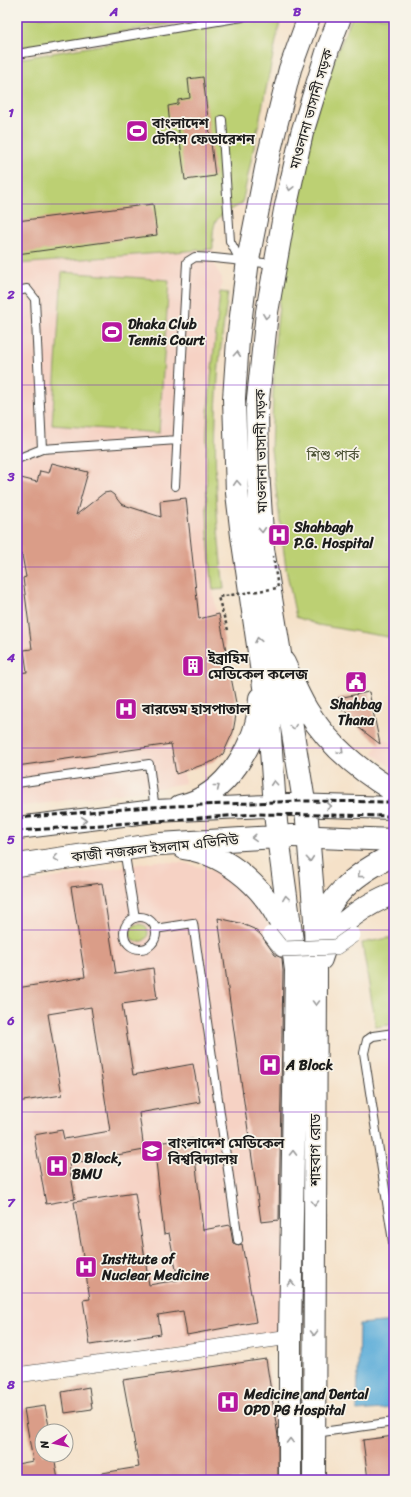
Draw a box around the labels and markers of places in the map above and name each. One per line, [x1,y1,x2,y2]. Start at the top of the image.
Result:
place label: বাংলাদেশ টেনিস ফেডারেশন [151,111,255,152]
sports icon: বাংলাদেশ টেনিস ফেডারেশন [124,118,150,144]
place label: Dhaka Club Tennis Court [128,312,206,353]
sports icon: Dhaka Club Tennis Court [99,319,125,345]
place label: Shahbagh P.G. Hospital [293,515,374,556]
hospital icon: Shahbagh P.G. Hospital [266,522,292,548]
place label: ইব্রাহিম মেডিকেল কলেজ [207,646,308,687]
building icon: ইব্রাহিম মেডিকেল কলেজ [180,653,206,679]
public building icon: Shahbag Thana [343,669,369,695]
place label: Shahbag Thana [329,692,383,733]
hospital icon: বারডেম হাসপাতাল [113,696,139,722]
place label: বারডেম হাসপাতাল [141,697,251,722]
hospital icon: A Block [257,1052,283,1078]
place label: A Block [285,1053,334,1078]
place label: বাংলাদেশ মেডিকেল বিশ্ববিদ্যালয় [167,1131,285,1172]
school or university icon: বাংলাদেশ মেডিকেল বিশ্ববিদ্যালয় [139,1138,165,1164]
place label: D Block, BMU [72,1146,122,1187]
hospital icon: D Block, BMU [44,1153,70,1179]
place label: Institute of Nuclear Medicine [101,1247,210,1288]
hospital icon: Institute of Nuclear Medicine [73,1254,99,1280]
place label: Medicine and Dental OPD PG Hospital [243,1382,370,1423]
hospital icon: Medicine and Dental OPD PG Hospital [215,1389,241,1415]

